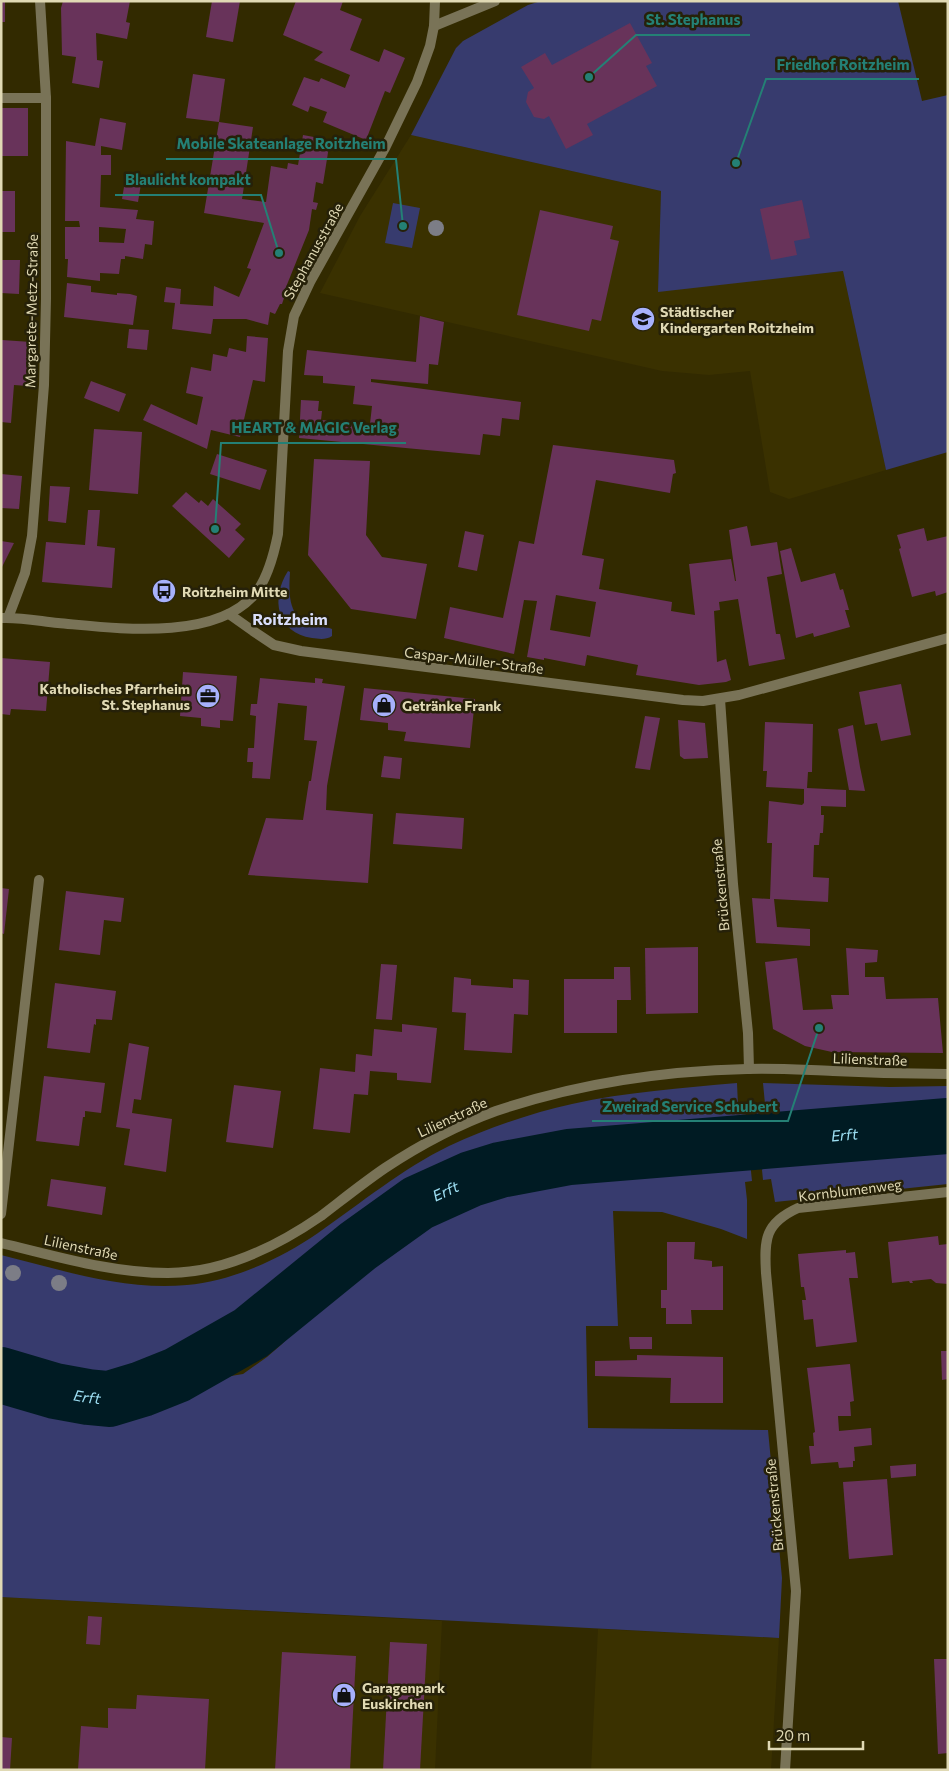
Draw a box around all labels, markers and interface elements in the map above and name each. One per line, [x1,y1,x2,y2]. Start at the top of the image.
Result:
callout: St. Stephanus [636,5,750,35]
text: St. Stephanus [646,10,740,28]
callout: Friedhof Roitzheim [766,49,919,79]
text: Friedhof Roitzheim [776,55,910,73]
callout: Mobile Skateanlage Roitzheim [166,129,396,159]
text: Mobile Skateanlage Roitzheim [176,134,386,152]
callout: Blaulicht kompakt [115,165,261,195]
text: Blaulicht kompakt [125,170,251,188]
street label: Stephanusstraße [279,200,347,302]
street label: Margarete-Metz-Straße [21,234,41,388]
place label: Städtischer Kindergarten Roitzheim [660,303,814,336]
school or university icon: Städtischer Kindergarten Roitzheim [630,306,656,332]
callout: HEART & MAGIC Verlag [221,413,406,443]
text: HEART & MAGIC Verlag [231,418,397,436]
bus stop icon: Roitzheim Mitte [151,578,177,604]
place label: Roitzheim Mitte [182,583,287,600]
district label: Roitzheim [252,609,328,628]
street label: Caspar-Müller-Straße [403,643,545,677]
place label: Katholisches Pfarrheim St. Stephanus [40,680,190,713]
office icon: Katholisches Pfarrheim St. Stephanus [195,683,221,709]
shop icon: Getränke Frank [371,692,397,718]
place label: Getränke Frank [402,697,501,714]
street label: Brückenstraße [707,838,733,932]
street label: Lilienstraße [832,1049,908,1069]
callout: Zweirad Service Schubert [592,1091,788,1121]
street label: Lilienstraße [414,1093,490,1141]
text: Zweirad Service Schubert [602,1097,778,1115]
water label: Erft [830,1124,859,1145]
street label: Kornblumenweg [797,1175,903,1205]
water label: Erft [429,1176,462,1204]
street label: Lilienstraße [43,1231,119,1263]
water label: Erft [72,1386,102,1407]
street label: Brückenstraße [761,1458,787,1552]
place label: Garagenpark Euskirchen [362,1679,445,1712]
shop icon: Garagenpark Euskirchen [331,1682,357,1708]
scale bar [769,1718,863,1750]
text: 20 m [776,1726,810,1744]

